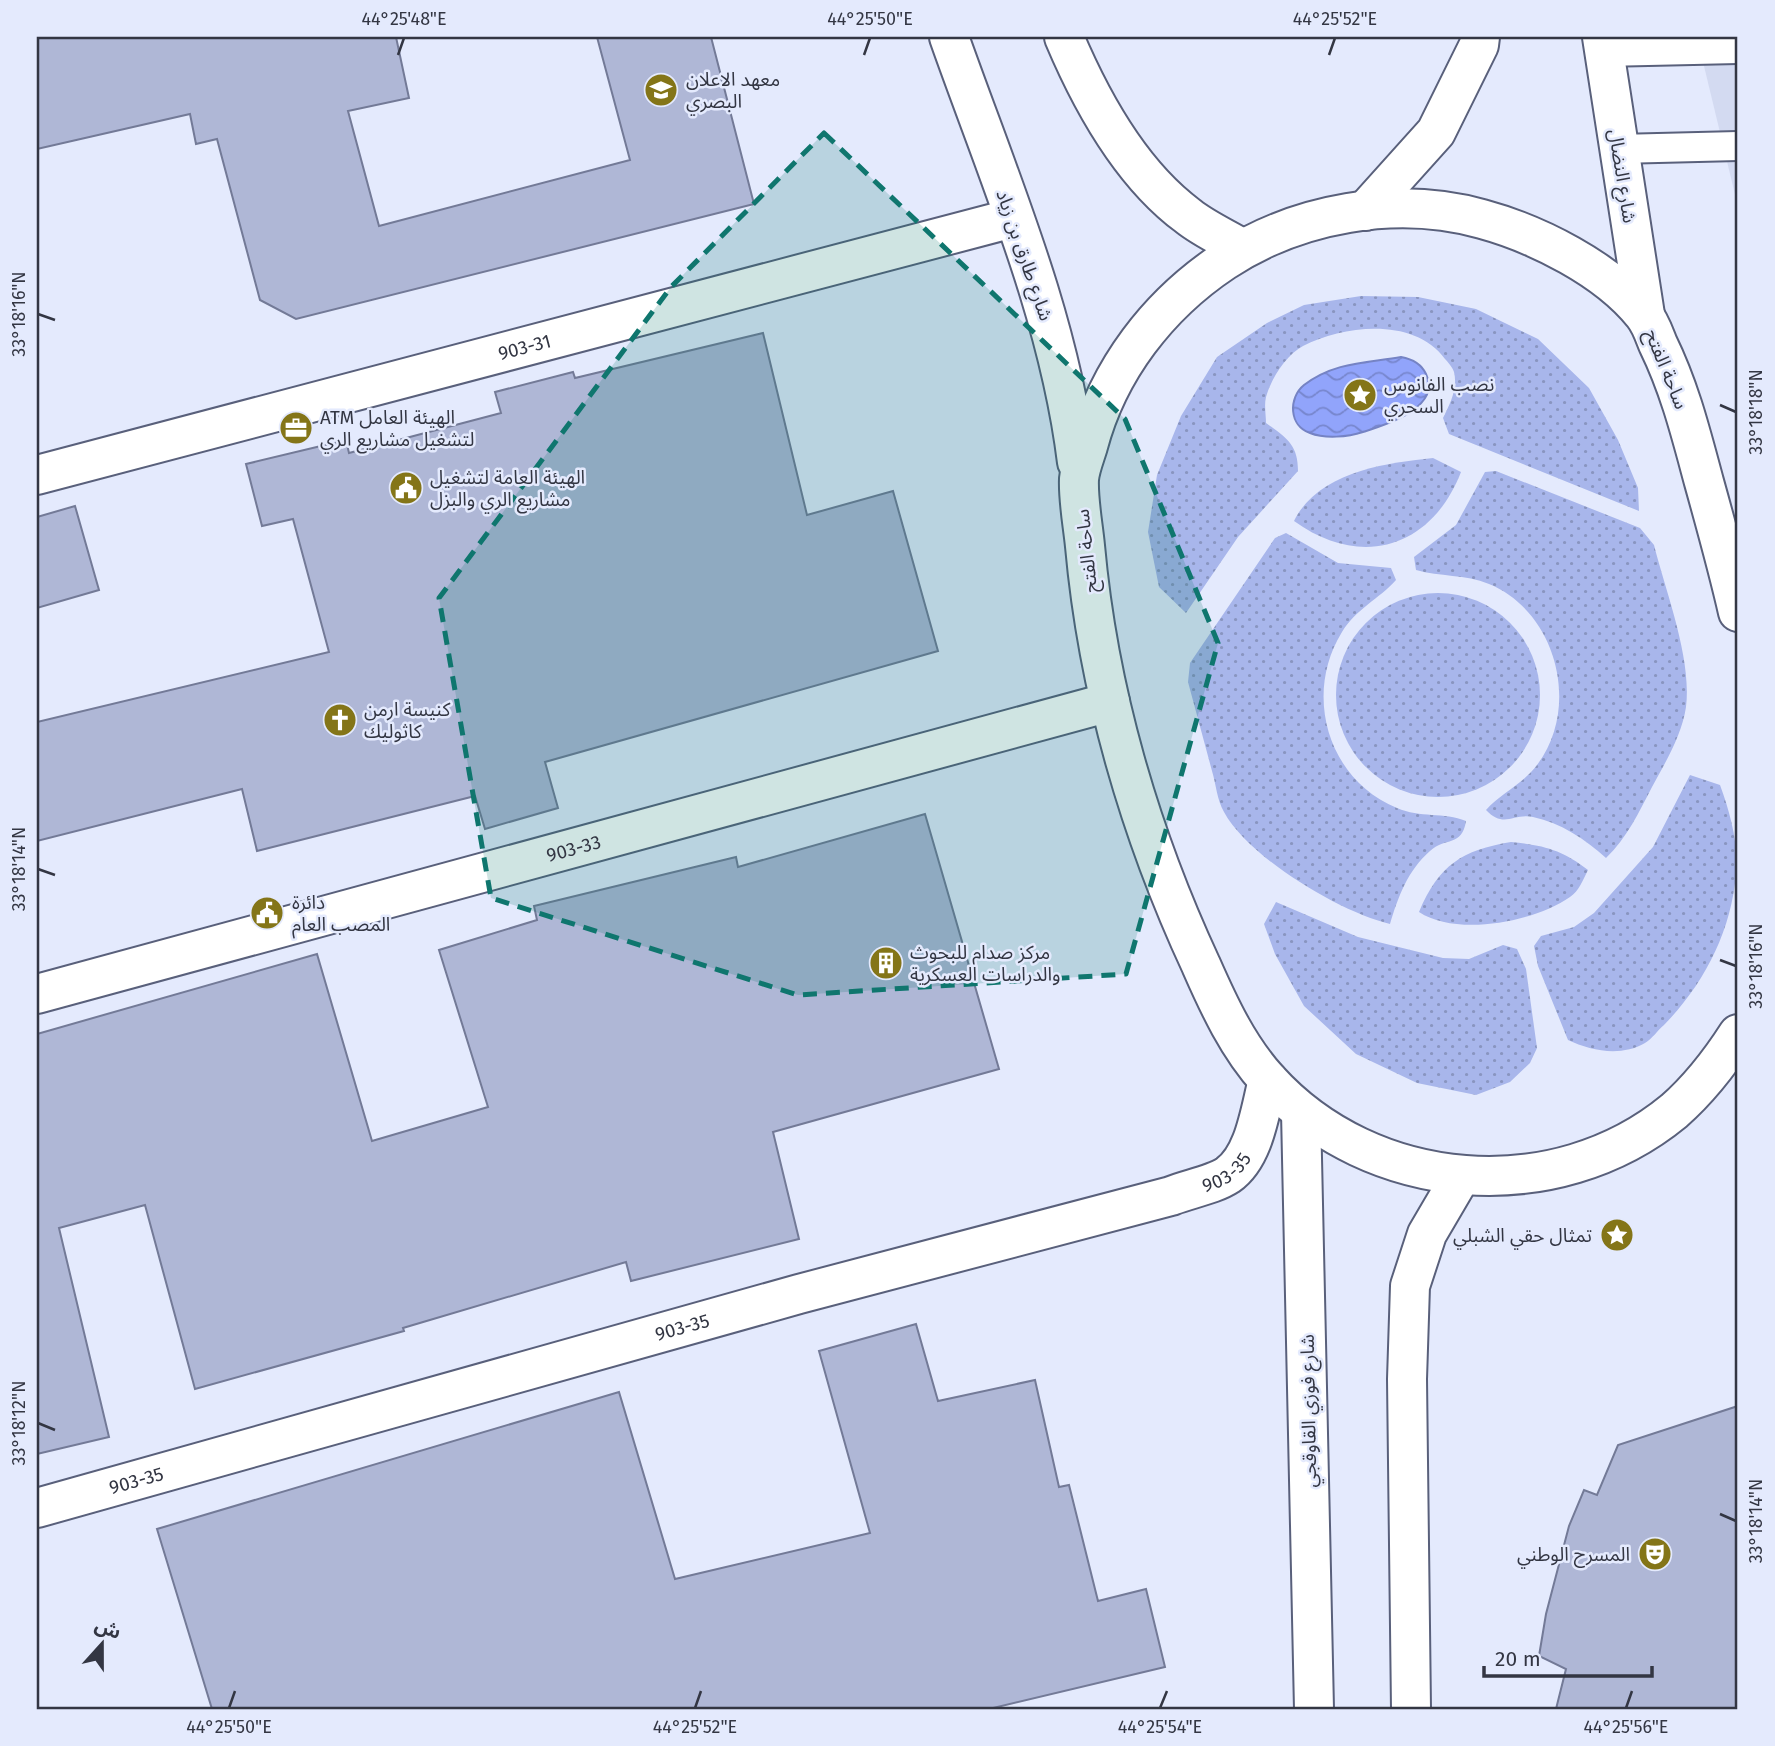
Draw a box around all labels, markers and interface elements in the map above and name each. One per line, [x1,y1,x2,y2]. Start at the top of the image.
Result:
text: 44°25'48"E [361,8,447,30]
text: 44°25'50"E [827,8,913,30]
text: 44°25'52"E [1293,8,1377,30]
place label: معهد الاعلان البصري [686,68,780,116]
school or university icon: معهد الاعلان البصري [642,71,680,109]
street label: شارع النضال [1602,127,1641,225]
street label: شارع طارق بن زياد [989,187,1058,324]
text: 33°18'16"N [8,271,30,357]
street label: ساحة الفتح [1637,326,1693,414]
street label: 903-31 [496,329,553,365]
text: 33°18'18"N [1745,369,1767,455]
place label: نصب الفانوس السحري [1384,373,1494,421]
place icon: نصب الفانوس السحري [1341,376,1379,414]
place label: ATM الهيئة العامل لتشغيل مشاريع الري [320,406,474,454]
office icon: ATM الهيئة العامل لتشغيل مشاريع الري [277,409,315,447]
place label: الهيئة العامة لتشغيل مشاريع الري والبزل [430,466,585,514]
public building icon: الهيئة العامة لتشغيل مشاريع الري والبزل [387,469,425,507]
street label: ساحة الفتح [1071,508,1105,594]
place label: كنيسة ارمن كاثوليك [364,698,452,743]
church icon: كنيسة ارمن كاثوليك [321,701,359,739]
text: 33°18'14"N [8,827,30,911]
street label: 903-33 [544,830,603,867]
place label: دائرة المصب العام [292,891,390,939]
public building icon: دائرة المصب العام [248,894,286,932]
text: 33°18'16"N [1745,923,1767,1009]
place label: مركز صدام للبحوث والدراسات العسكرية [910,941,1060,986]
building icon: مركز صدام للبحوث والدراسات العسكرية [867,944,905,982]
street label: 903-35 [1199,1148,1256,1197]
place icon: تمثال حقي الشبلي [1598,1216,1636,1254]
place label: تمثال حقي الشبلي [1453,1224,1592,1250]
street label: 903-35 [652,1309,712,1346]
street label: شارع فوزي القاوقجي [1296,1334,1325,1488]
text: 33°18'12"N [8,1381,30,1465]
street label: 903-35 [107,1462,166,1499]
text: 33°18'14"N [1745,1479,1767,1563]
theatre icon: المسرح الوطني [1636,1535,1674,1573]
place label: المسرح الوطني [1517,1543,1630,1569]
north arrow [66,1610,136,1680]
text: ش [92,1613,124,1644]
scale bar [1484,1634,1652,1678]
text: 20 m [1495,1646,1541,1672]
text: 44°25'50"E [186,1716,272,1738]
text: 44°25'52"E [653,1716,737,1738]
text: 44°25'54"E [1118,1716,1202,1738]
text: 44°25'56"E [1584,1716,1668,1738]

